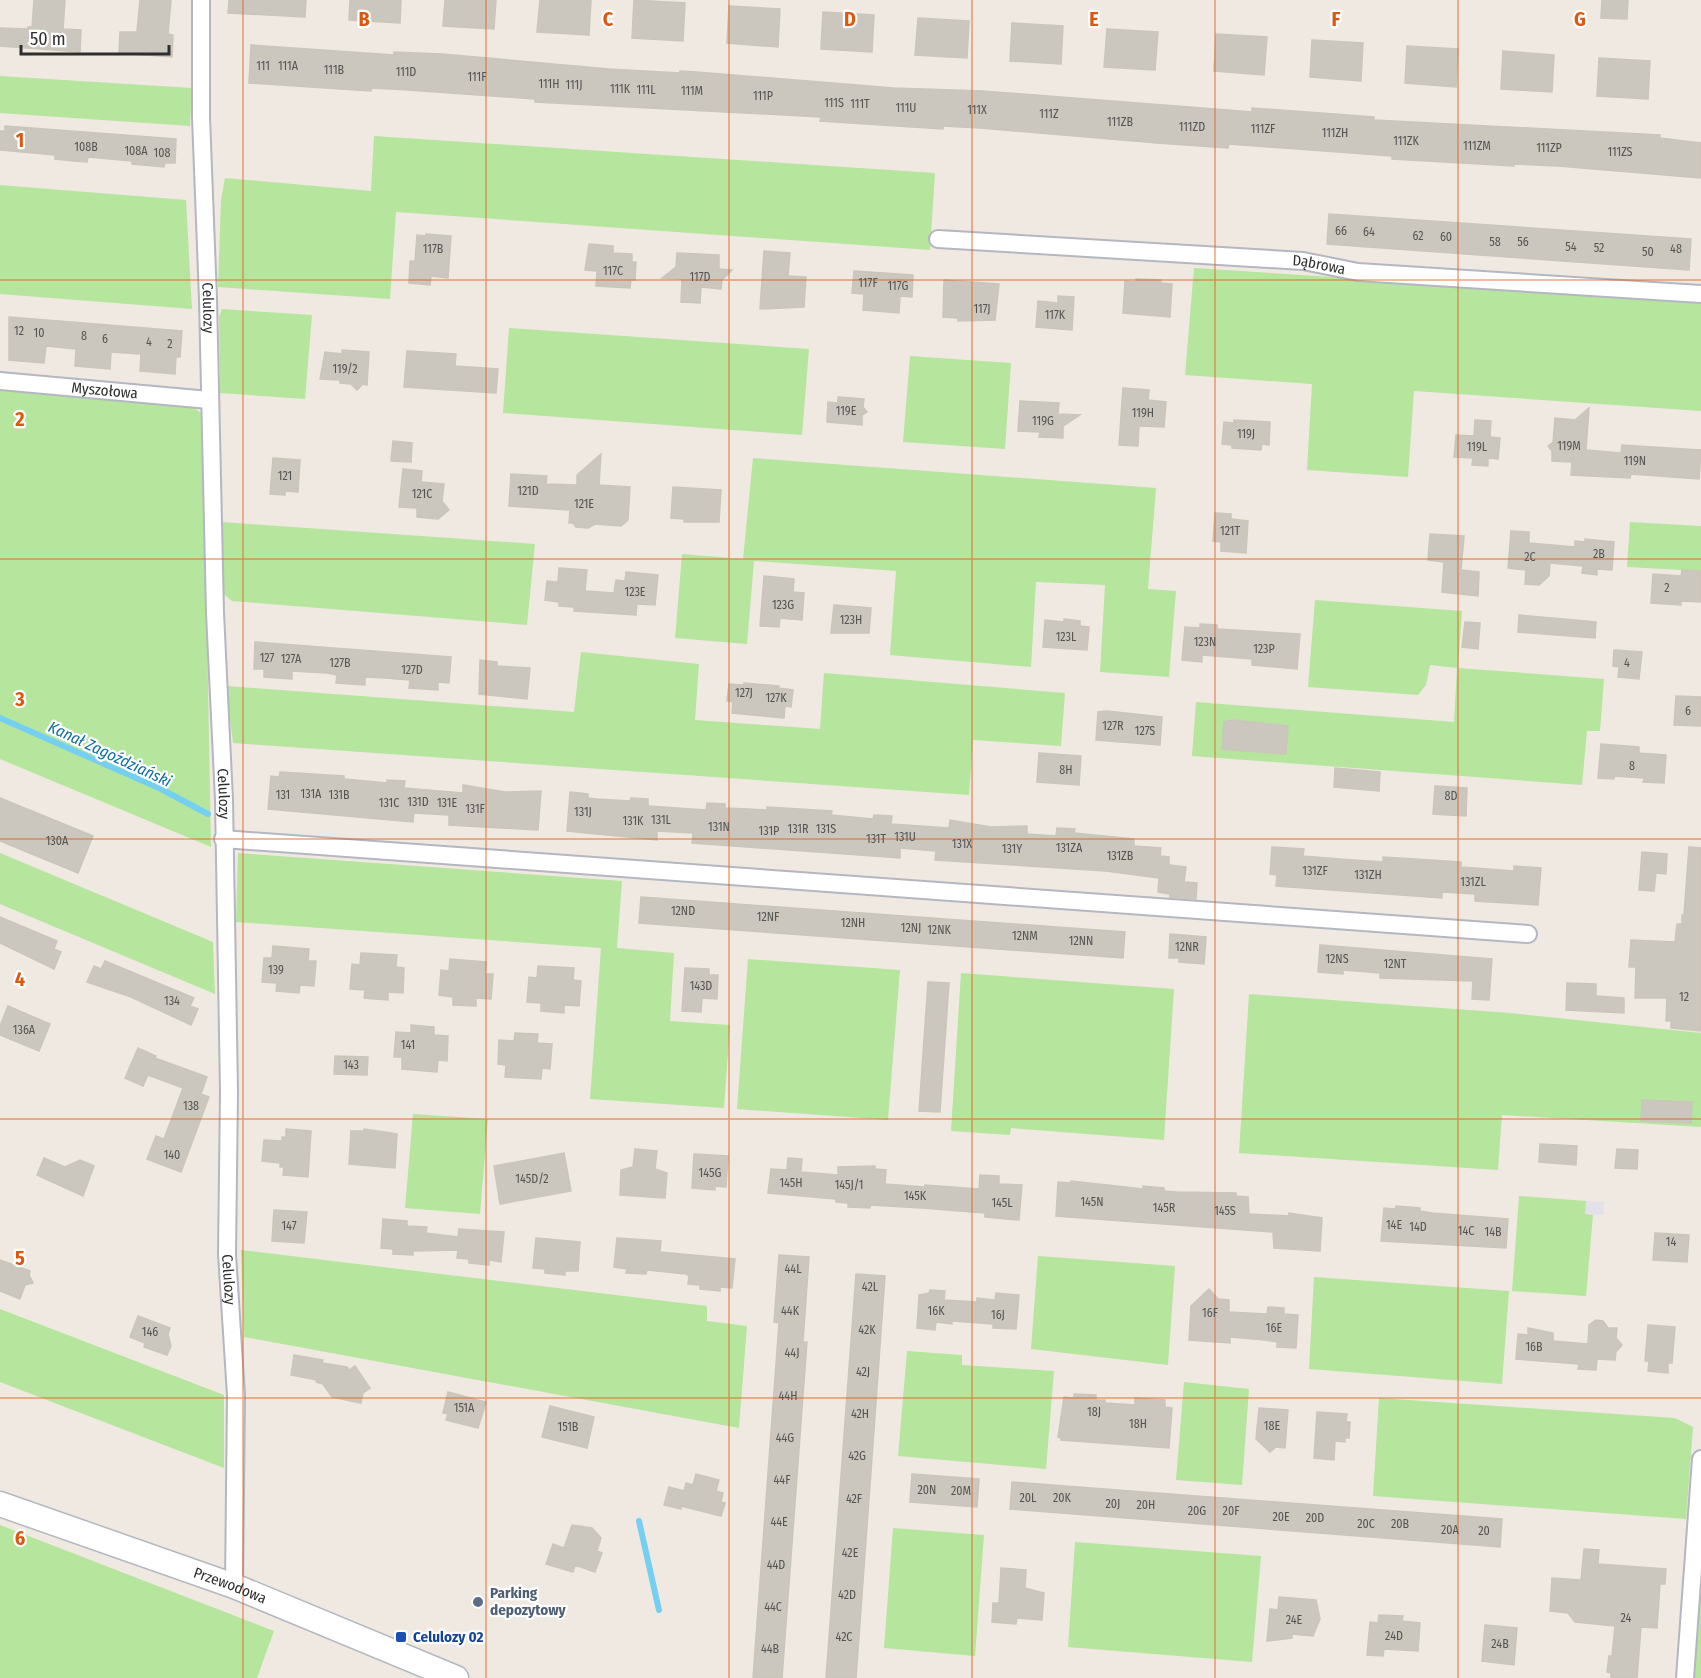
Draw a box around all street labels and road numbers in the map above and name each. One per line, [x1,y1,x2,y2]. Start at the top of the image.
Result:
street label: Dąbrowa [1292,251,1347,278]
street label: Celulozy [198,282,218,334]
street label: Myszołowa [71,379,138,402]
street label: Celulozy [213,768,233,819]
street label: Celulozy [218,1253,239,1306]
street label: Przewodowa [191,1564,269,1607]

